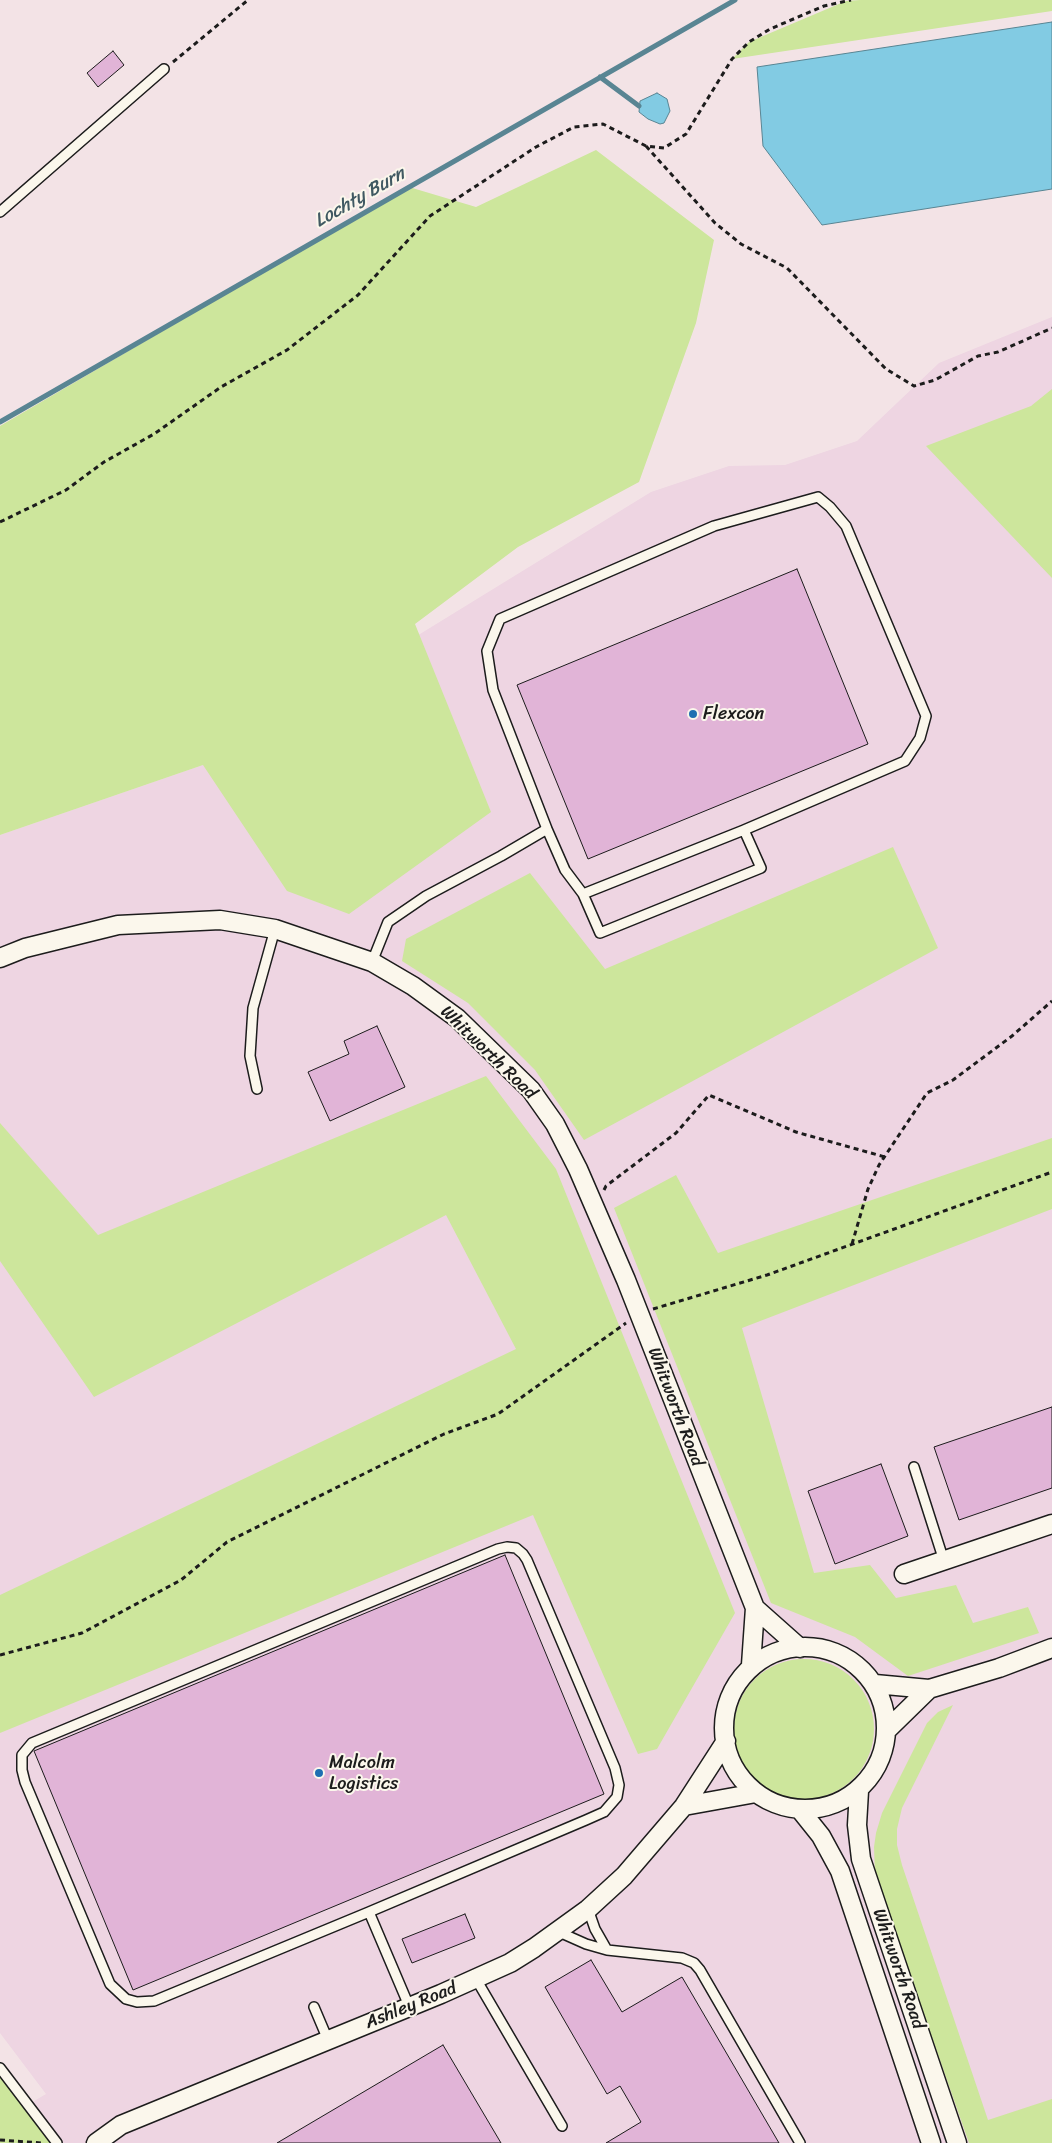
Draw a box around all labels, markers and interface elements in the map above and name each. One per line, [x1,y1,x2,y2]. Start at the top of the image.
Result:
water label: Lochty Burn [311,163,409,233]
place label: Flexcon [703,703,764,725]
marker: Flexcon [687,708,699,720]
street label: Whitworth Road [435,1002,541,1104]
street label: Whitworth Road [642,1344,708,1470]
place label: Malcolm Logistics [329,1752,398,1795]
marker: Malcolm Logistics [313,1767,325,1779]
street label: Whitworth Road [867,1906,929,2032]
street label: Ashley Road [362,1978,460,2034]

